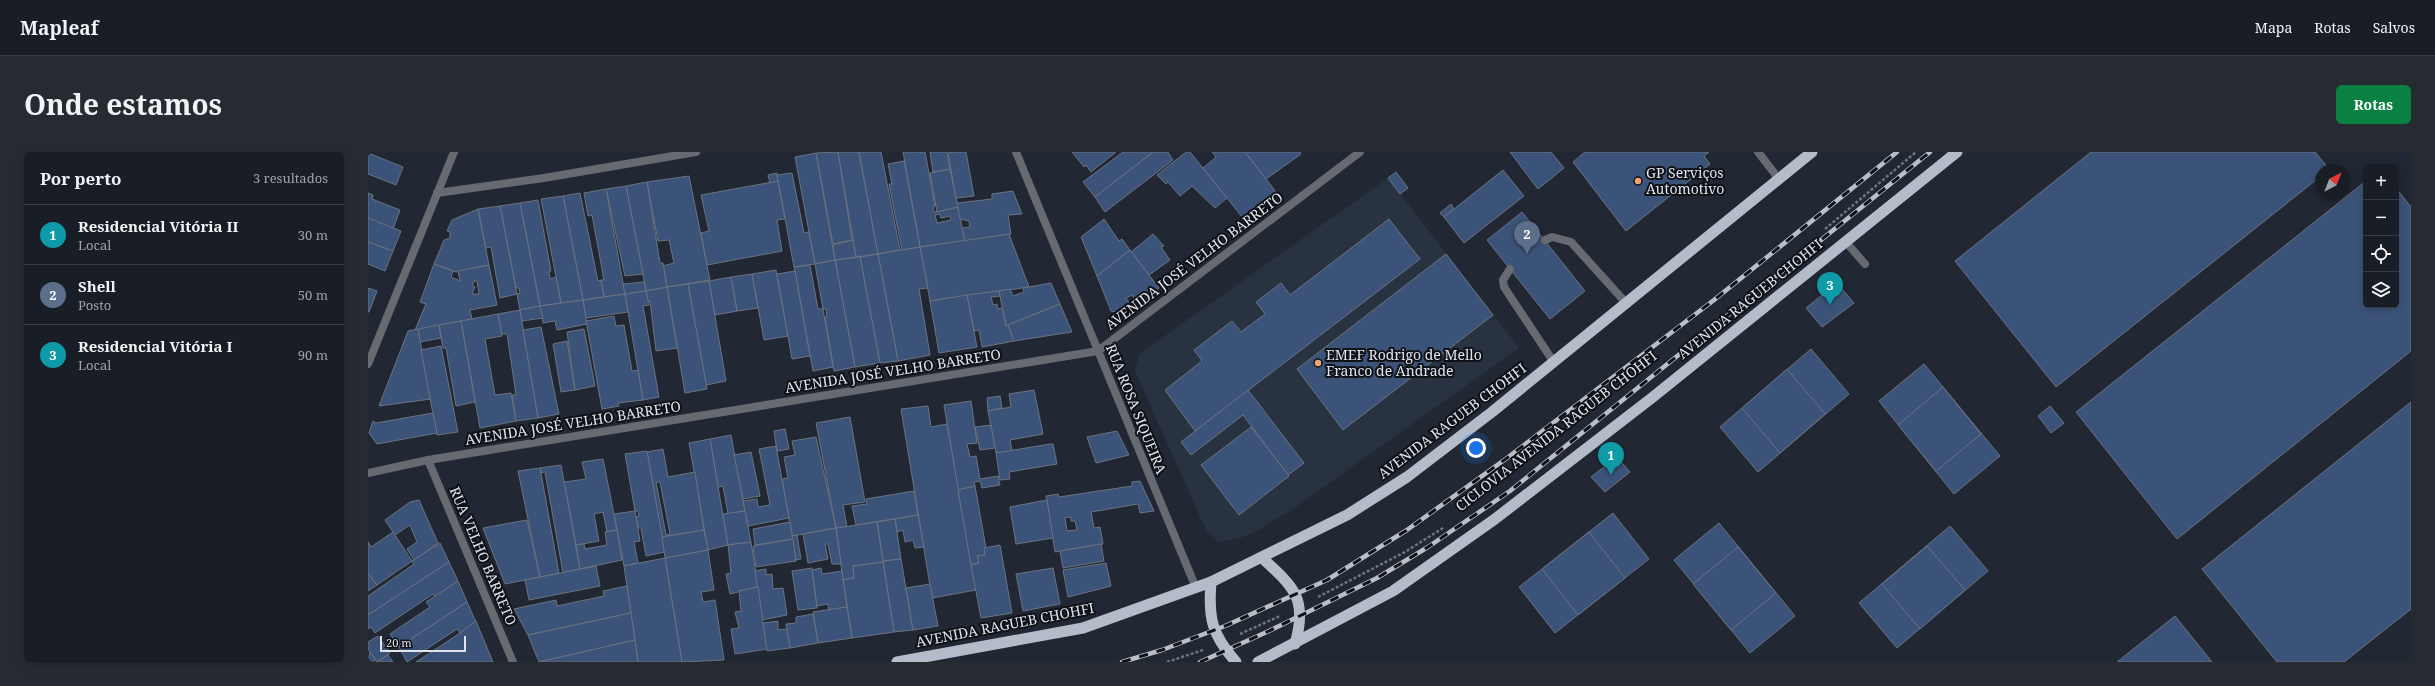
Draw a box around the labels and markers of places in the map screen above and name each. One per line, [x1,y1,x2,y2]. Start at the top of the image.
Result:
place label: GP Serviços Automotivo [1646,163,1724,198]
marker: GP Serviços Automotivo [1633,176,1643,186]
pin: 2 [1514,221,1540,254]
pin: 3 [1817,272,1843,305]
place label: EMEF Rodrigo de Mello Franco de Andrade [1326,345,1482,380]
marker: EMEF Rodrigo de Mello Franco de Andrade [1313,358,1323,368]
pin: 1 [1598,442,1624,475]

